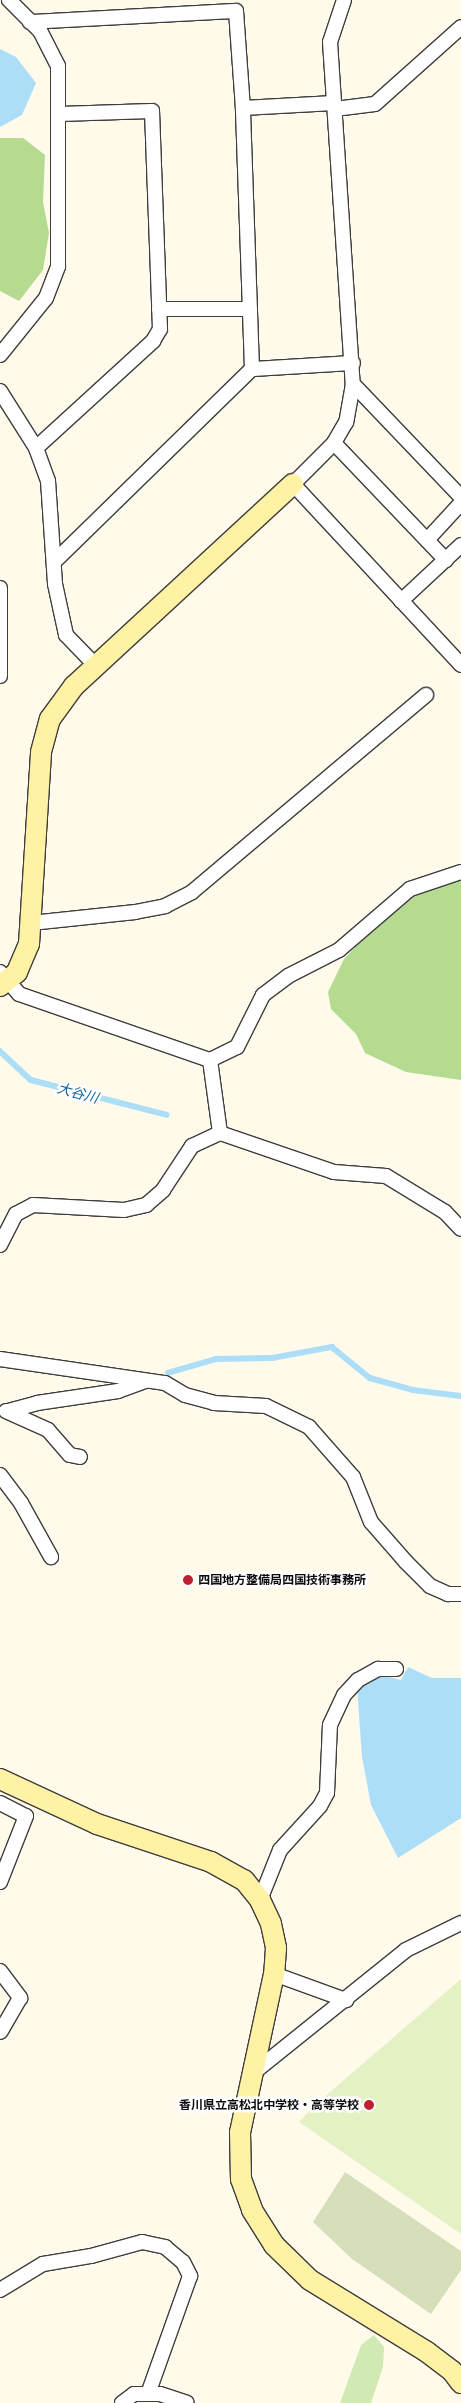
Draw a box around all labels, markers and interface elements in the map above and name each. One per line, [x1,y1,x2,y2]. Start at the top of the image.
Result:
water label: 大谷川 [56,1078,100,1106]
place label: 四国地方整備局四国技術事務所 [198,1573,366,1587]
marker: 四国地方整備局四国技術事務所 [182,1574,194,1586]
place label: 香川県立高松北中学校・高等学校 [179,2098,359,2112]
marker: 香川県立高松北中学校・高等学校 [363,2099,375,2111]

